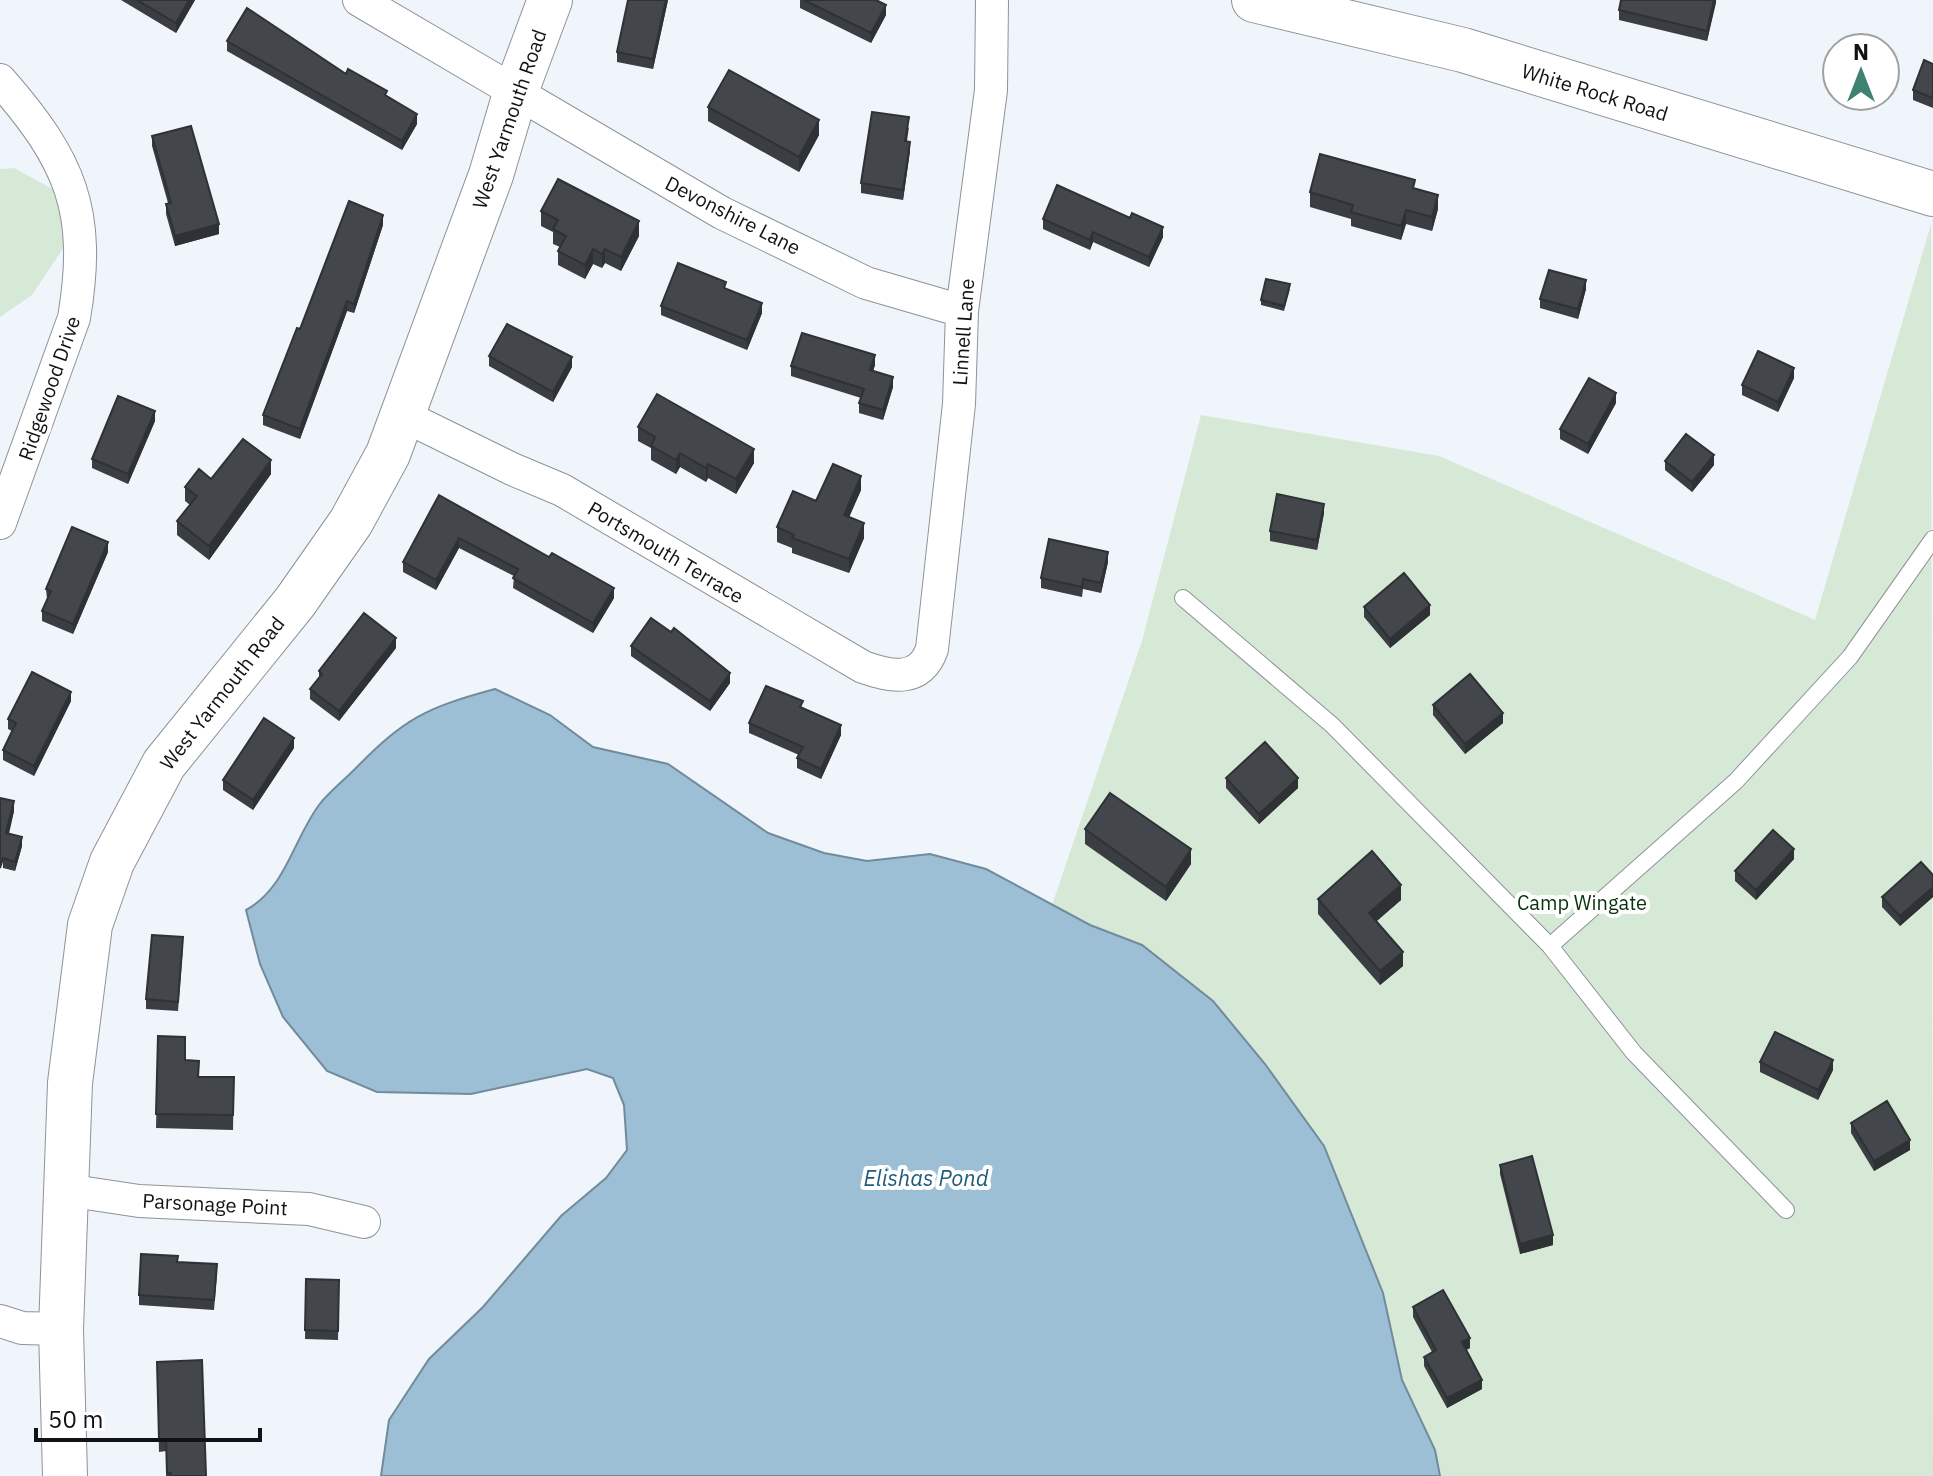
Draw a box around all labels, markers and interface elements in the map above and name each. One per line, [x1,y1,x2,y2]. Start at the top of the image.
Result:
street label: West Yarmouth Road [466,26,552,212]
north arrow [1821,32,1901,112]
text: N [1853,37,1869,66]
street label: White Rock Road [1518,57,1672,127]
street label: Devonshire Lane [661,169,805,261]
street label: Linnell Lane [946,278,980,386]
street label: Ridgewood Drive [12,312,86,464]
street label: Portsmouth Terrace [583,495,749,609]
street label: West Yarmouth Road [154,611,290,775]
park label: Camp Wingate [1517,889,1647,916]
water label: Elishas Pond [863,1163,989,1192]
street label: Parsonage Point [142,1187,288,1221]
scale bar [36,1392,260,1442]
text: 50 m [48,1403,103,1435]

